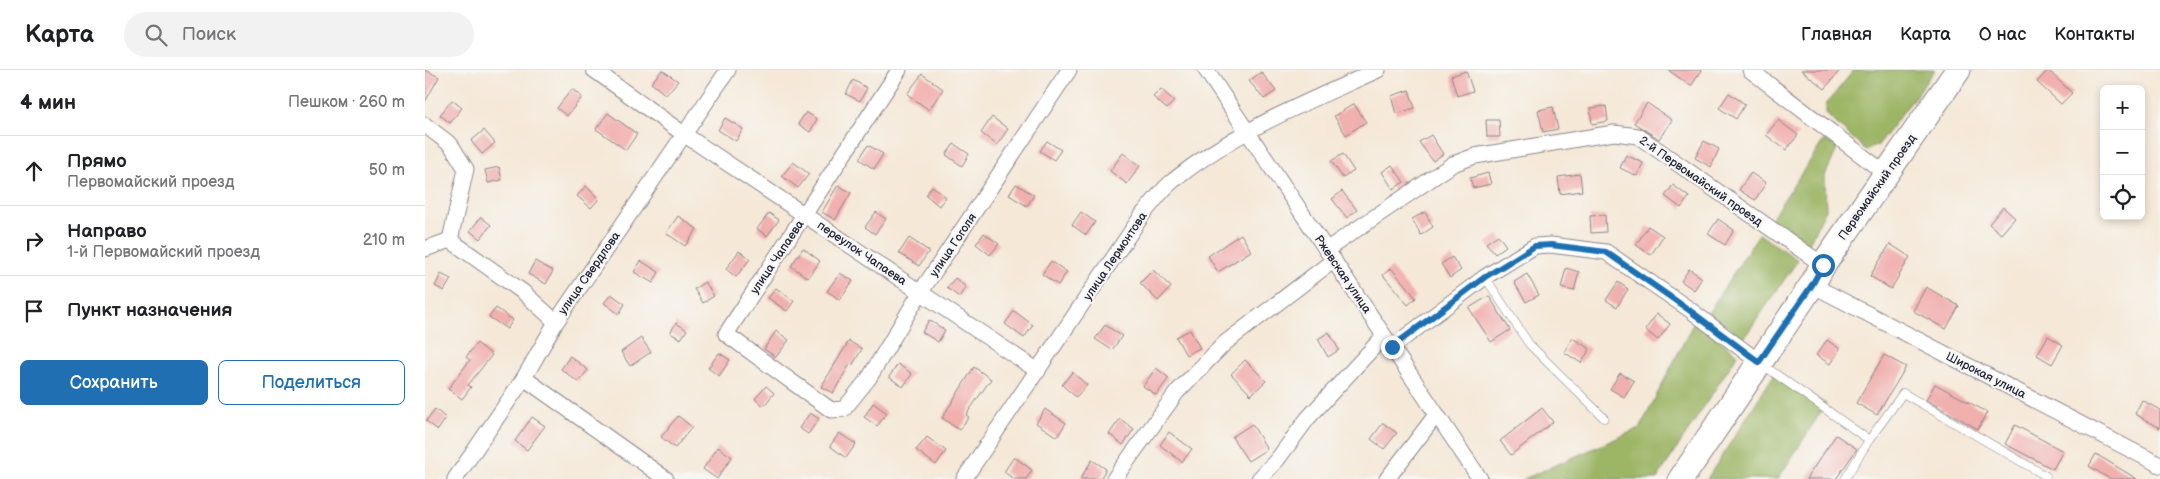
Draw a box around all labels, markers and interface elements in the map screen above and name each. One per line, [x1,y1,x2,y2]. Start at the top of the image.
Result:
search box [124,12,474,57]
text: Карта [25,20,94,49]
icon: search [142,21,170,49]
text: Поиск [182,23,236,46]
text: Главная [1801,24,1872,45]
text: Карта [1900,24,1951,45]
text: О нас [1979,24,2026,45]
text: Контакты [2054,24,2135,45]
map controls [2100,85,2145,220]
button: + [2100,85,2145,130]
text: 4 мин [20,90,76,115]
text: Пешком · 260 m [288,93,405,112]
button: − [2100,130,2145,175]
street label: Первомайский проезд [1835,131,1920,243]
street label: 2-й Первомайский проезд [1636,133,1766,230]
text: Прямо [67,150,127,173]
icon: ahead [20,157,48,185]
text: 50 m [369,161,405,180]
text: Первомайский проезд [67,173,235,192]
button: locate [2100,175,2145,220]
street label: улица Лермонтова [1080,209,1151,303]
street label: улица Гоголя [927,210,980,280]
street label: улица Чапаева [747,218,808,297]
street label: переулок Чапаева [814,218,909,289]
text: Направо [67,220,147,243]
icon: right [20,227,48,255]
street label: улица Свердлова [555,229,624,318]
text: 210 m [363,231,405,250]
street label: Ржевская улица [1311,232,1374,316]
text: 1-й Первомайский проезд [67,243,260,262]
route start [1812,254,1835,277]
icon: arrive [20,297,48,325]
text: Пункт назначения [67,299,232,322]
route end [1381,336,1404,359]
street label: Широкая улица [1943,349,2028,402]
button: Сохранить [20,360,208,405]
button: Поделиться [218,360,405,405]

